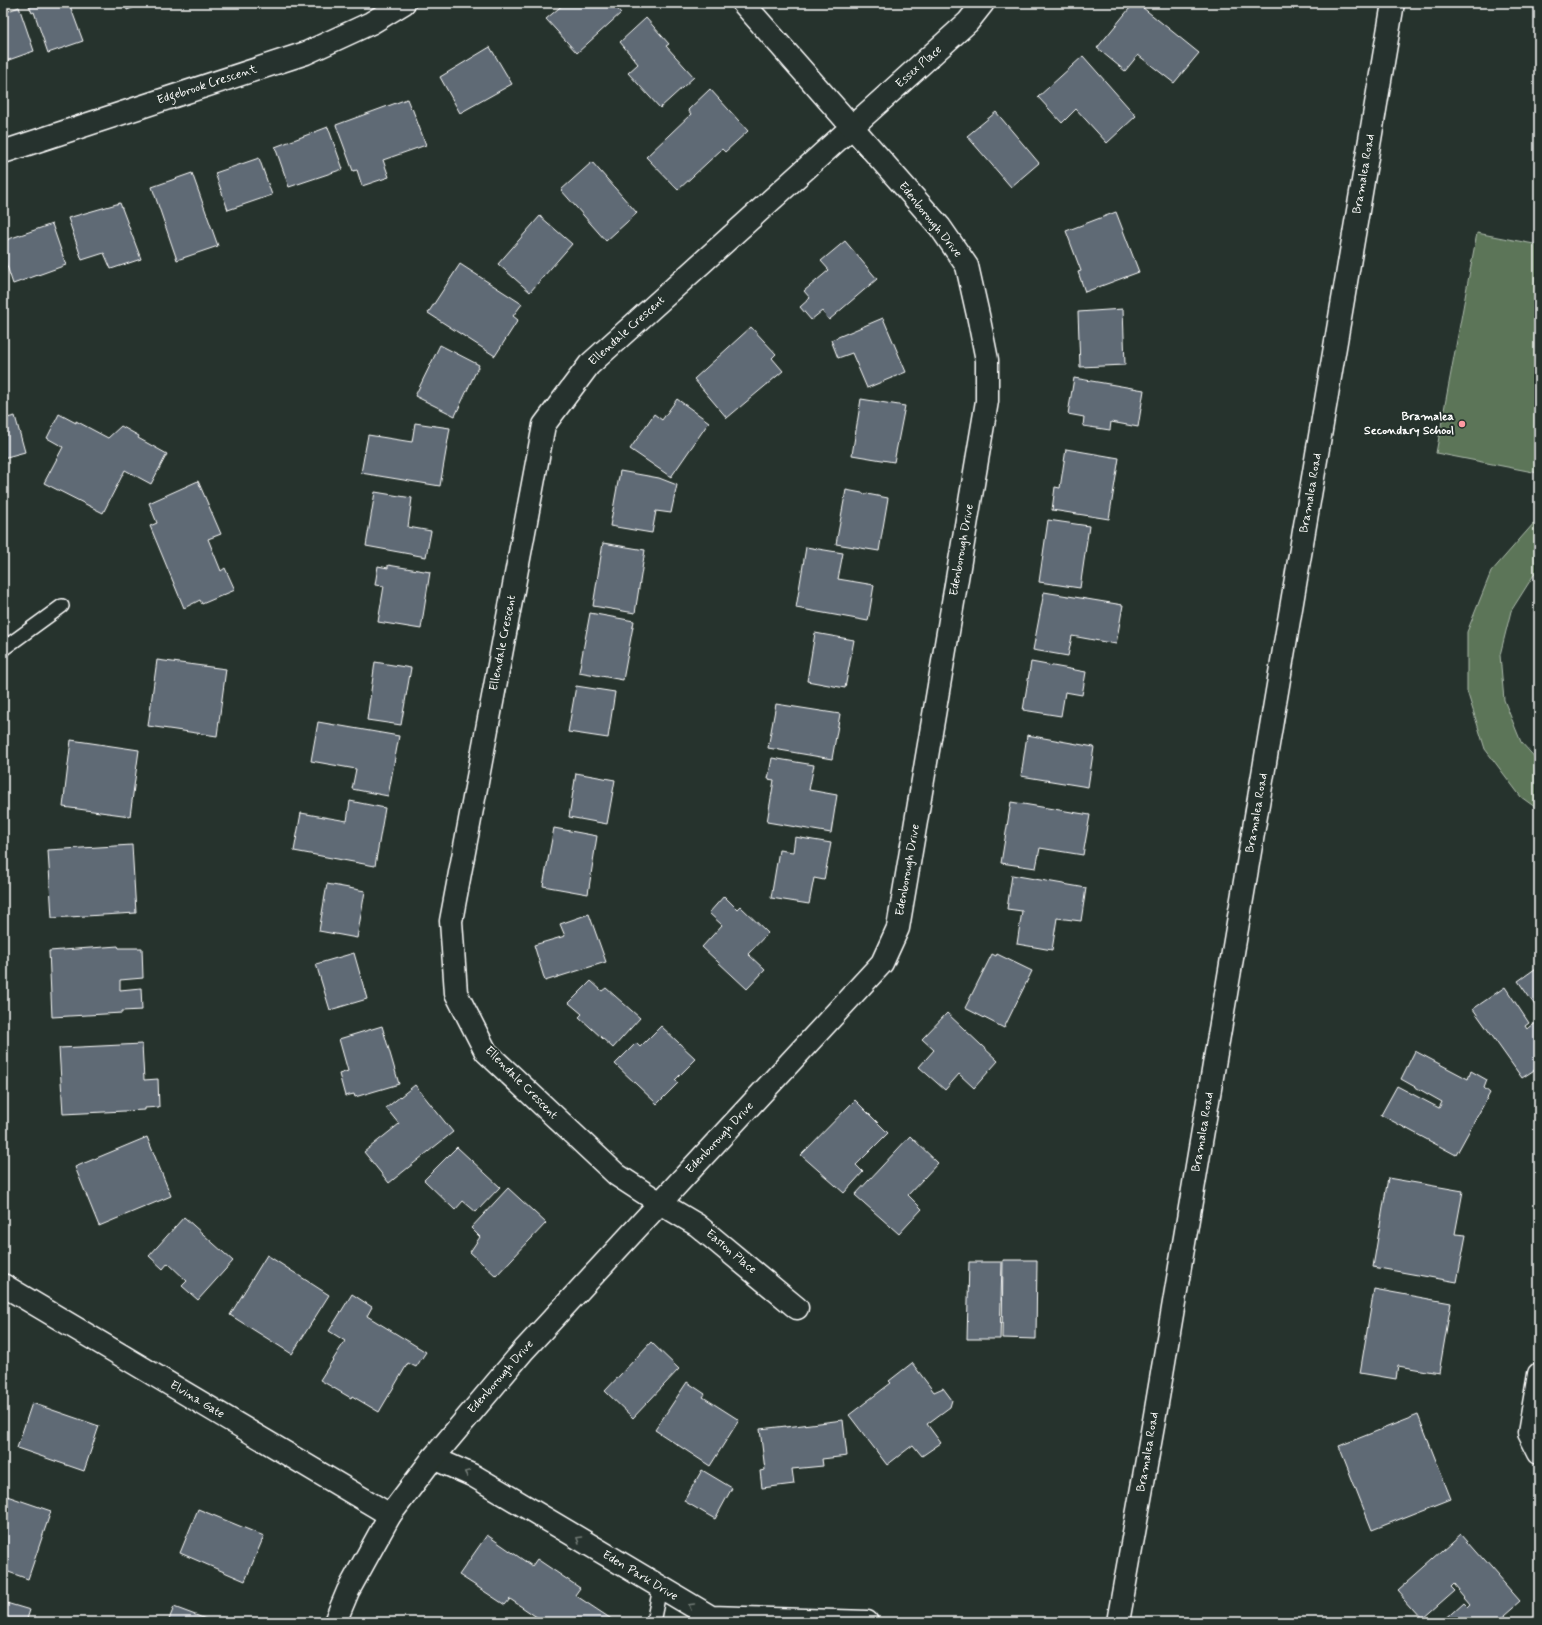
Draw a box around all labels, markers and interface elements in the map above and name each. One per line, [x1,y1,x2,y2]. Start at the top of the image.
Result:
street label: Essex Place [892,42,946,92]
street label: Edgebrook Crescent [155,61,259,110]
street label: Bramalea Road [1349,133,1379,215]
street label: Edenborough Drive [895,179,965,261]
street label: Ellendale Crescent [585,292,669,370]
place label: Bramalea Secondary School [1364,409,1454,439]
marker: Bramalea Secondary School [1457,419,1467,429]
street label: Bramalea Road [1296,452,1326,534]
street label: Edenborough Drive [946,503,978,597]
street label: Ellendale Crescent [486,593,520,692]
street label: Bramalea Road [1242,772,1272,854]
street label: Edenborough Drive [892,823,924,917]
street label: Ellendale Crescent [481,1043,561,1123]
street label: Bramalea Road [1188,1091,1218,1173]
street label: Edenborough Drive [682,1099,758,1177]
street label: Easton Place [702,1226,760,1278]
street label: Edenborough Drive [465,1337,537,1417]
street label: Elvina Gate [167,1377,227,1423]
street label: Bramalea Road [1133,1411,1163,1493]
one-way arrow [464,1470,472,1478]
one-way arrow [576,1537,583,1544]
street label: Eden Park Drive [599,1547,681,1605]
one-way arrow [688,1603,695,1610]

